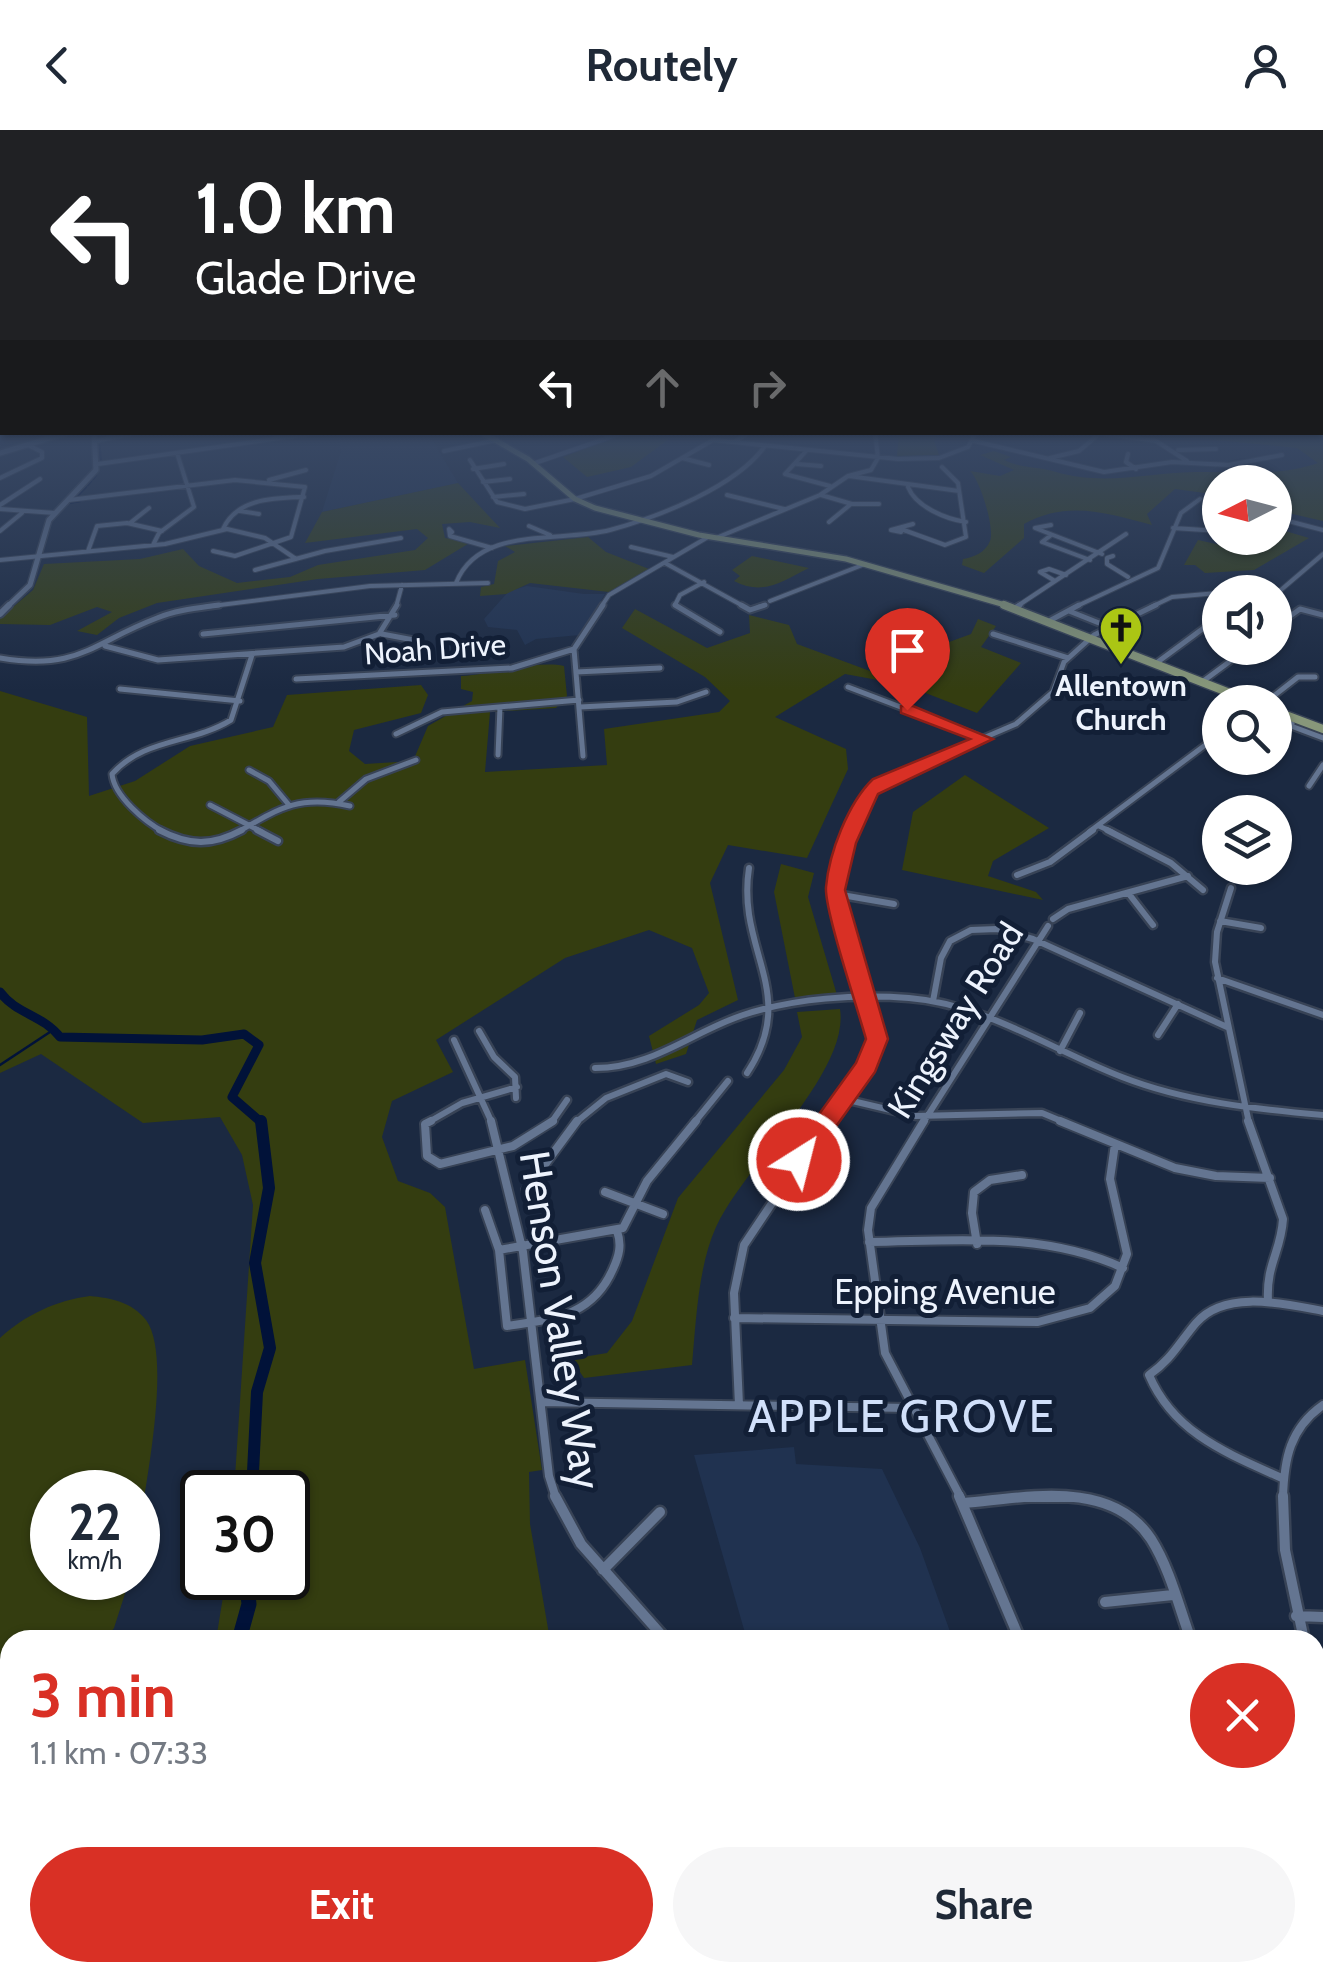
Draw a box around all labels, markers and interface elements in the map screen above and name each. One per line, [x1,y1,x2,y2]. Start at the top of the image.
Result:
icon: back [30,38,85,93]
text: Routely [585,38,738,92]
icon: person [1238,38,1293,93]
text: 1.0 km [195,165,396,251]
icon: left [30,170,160,300]
text: Glade Drive [195,251,416,305]
icon: left [530,360,585,415]
icon: ahead [635,360,690,415]
icon: right [740,360,795,415]
north arrow [1202,465,1292,555]
map controls [1202,465,1292,885]
button: sound [1202,575,1292,665]
church icon: Allentown Church [1098,605,1144,666]
pin [865,608,950,711]
icon: arrive [880,623,935,678]
street label: Noah Drive [363,626,507,672]
place label: Allentown Church [1055,667,1187,738]
button: search [1202,685,1292,775]
button: layers [1202,795,1292,885]
street label: Kingsway Road [878,914,1032,1126]
position arrow [747,1108,851,1212]
street label: Henson Valley Way [509,1147,613,1493]
street label: Epping Avenue [834,1270,1056,1313]
district label: APPLE GROVE [748,1389,1056,1443]
speed limit sign: 30 [180,1470,310,1600]
text: 22 [69,1492,121,1553]
text: km/h [68,1545,122,1575]
text: 3 min [30,1659,176,1732]
button: close [1190,1663,1295,1768]
text: 1.1 km · 07:33 [30,1733,208,1772]
button: Exit [30,1847,653,1962]
button: Share [673,1847,1295,1962]

